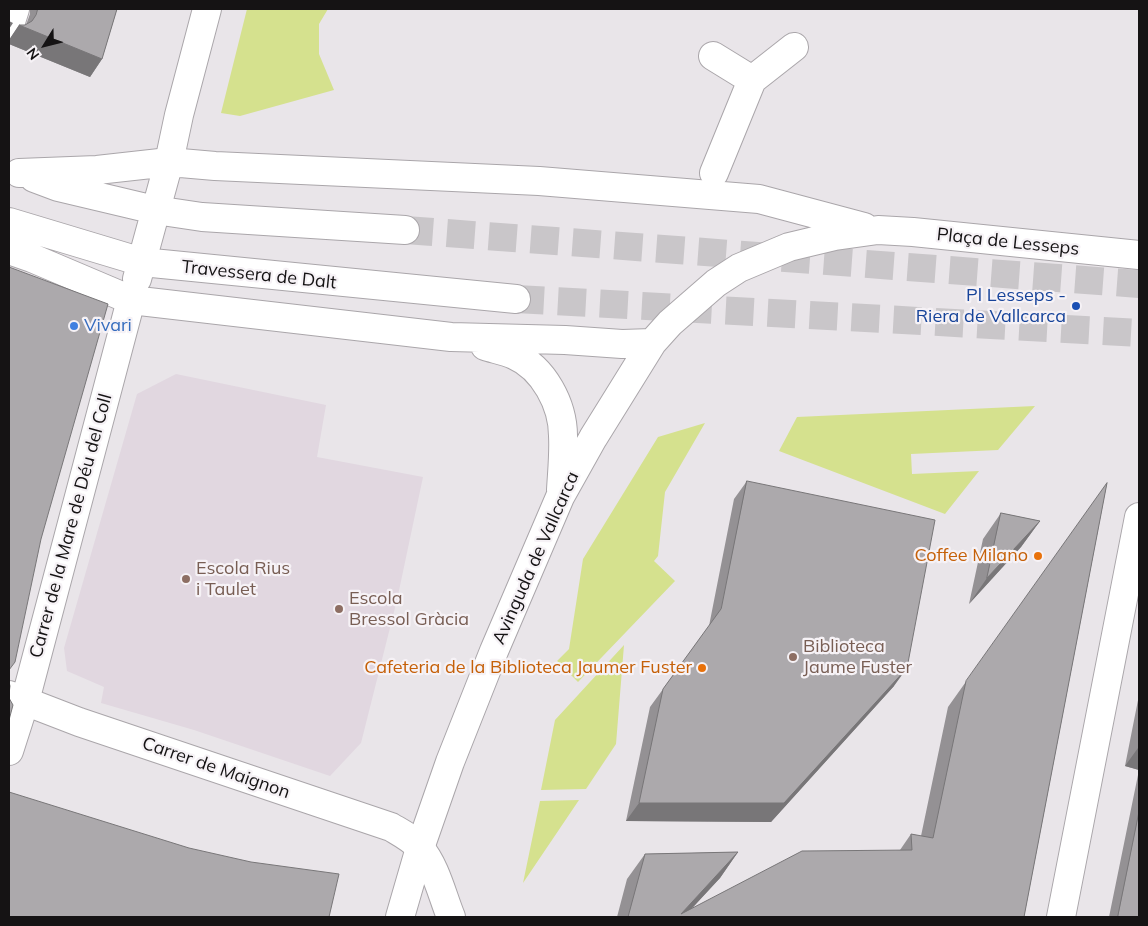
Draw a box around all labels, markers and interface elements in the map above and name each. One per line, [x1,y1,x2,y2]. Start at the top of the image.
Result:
north arrow [20,20,70,70]
text: N [22,44,43,63]
street label: Plaça de Lesseps [936,224,1080,260]
street label: Travessera de Dalt [181,256,337,294]
place label: Pl Lesseps - Riera de Vallcarca [916,285,1066,328]
marker: Pl Lesseps - Riera de Vallcarca [1070,300,1082,312]
place label: Vivari [84,315,132,337]
marker: Vivari [68,320,80,332]
street label: Carrer de la Mare de Déu del Coll [25,391,117,661]
street label: Avinguda de Vallcarca [488,468,584,648]
place label: Coffee Milano [915,545,1028,567]
marker: Coffee Milano [1032,550,1044,562]
place label: Escola Rius i Taulet [196,558,290,600]
marker: Escola Rius i Taulet [180,573,192,585]
place label: Escola Bressol Gràcia [349,588,469,630]
marker: Escola Bressol Gràcia [333,603,345,615]
place label: Biblioteca Jaume Fuster [803,636,912,679]
marker: Biblioteca Jaume Fuster [787,651,799,663]
place label: Cafeteria de la Biblioteca Jaumer Fuster [364,657,692,679]
marker: Cafeteria de la Biblioteca Jaumer Fuster [696,662,708,674]
street label: Carrer de Maignon [139,733,293,803]

